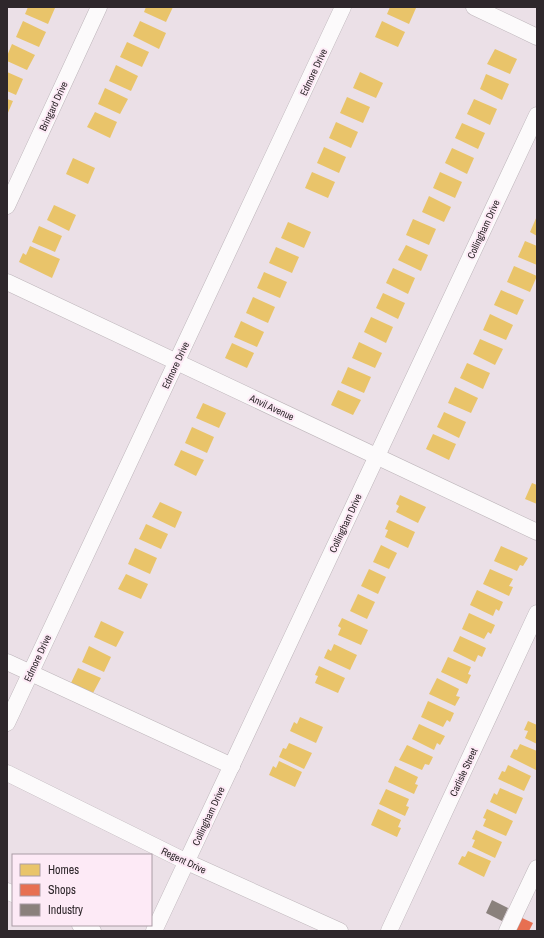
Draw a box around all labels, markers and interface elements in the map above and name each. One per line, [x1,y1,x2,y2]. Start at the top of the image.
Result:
street label: Edmore Drive [297,46,330,98]
street label: Bringard Drive [36,79,71,133]
street label: Collingham Drive [464,197,503,261]
street label: Edmore Drive [159,339,192,391]
street label: Anvil Avenue [247,391,297,424]
street label: Collingham Drive [326,491,365,555]
street label: Edmore Drive [21,632,54,684]
street label: Carlisle Street [447,745,481,799]
street label: Collingham Drive [189,784,228,848]
street label: Regent Drive [159,844,209,877]
legend [12,854,152,926]
text: Homes [48,862,79,878]
text: Shops [48,882,76,898]
text: Industry [48,902,83,918]

